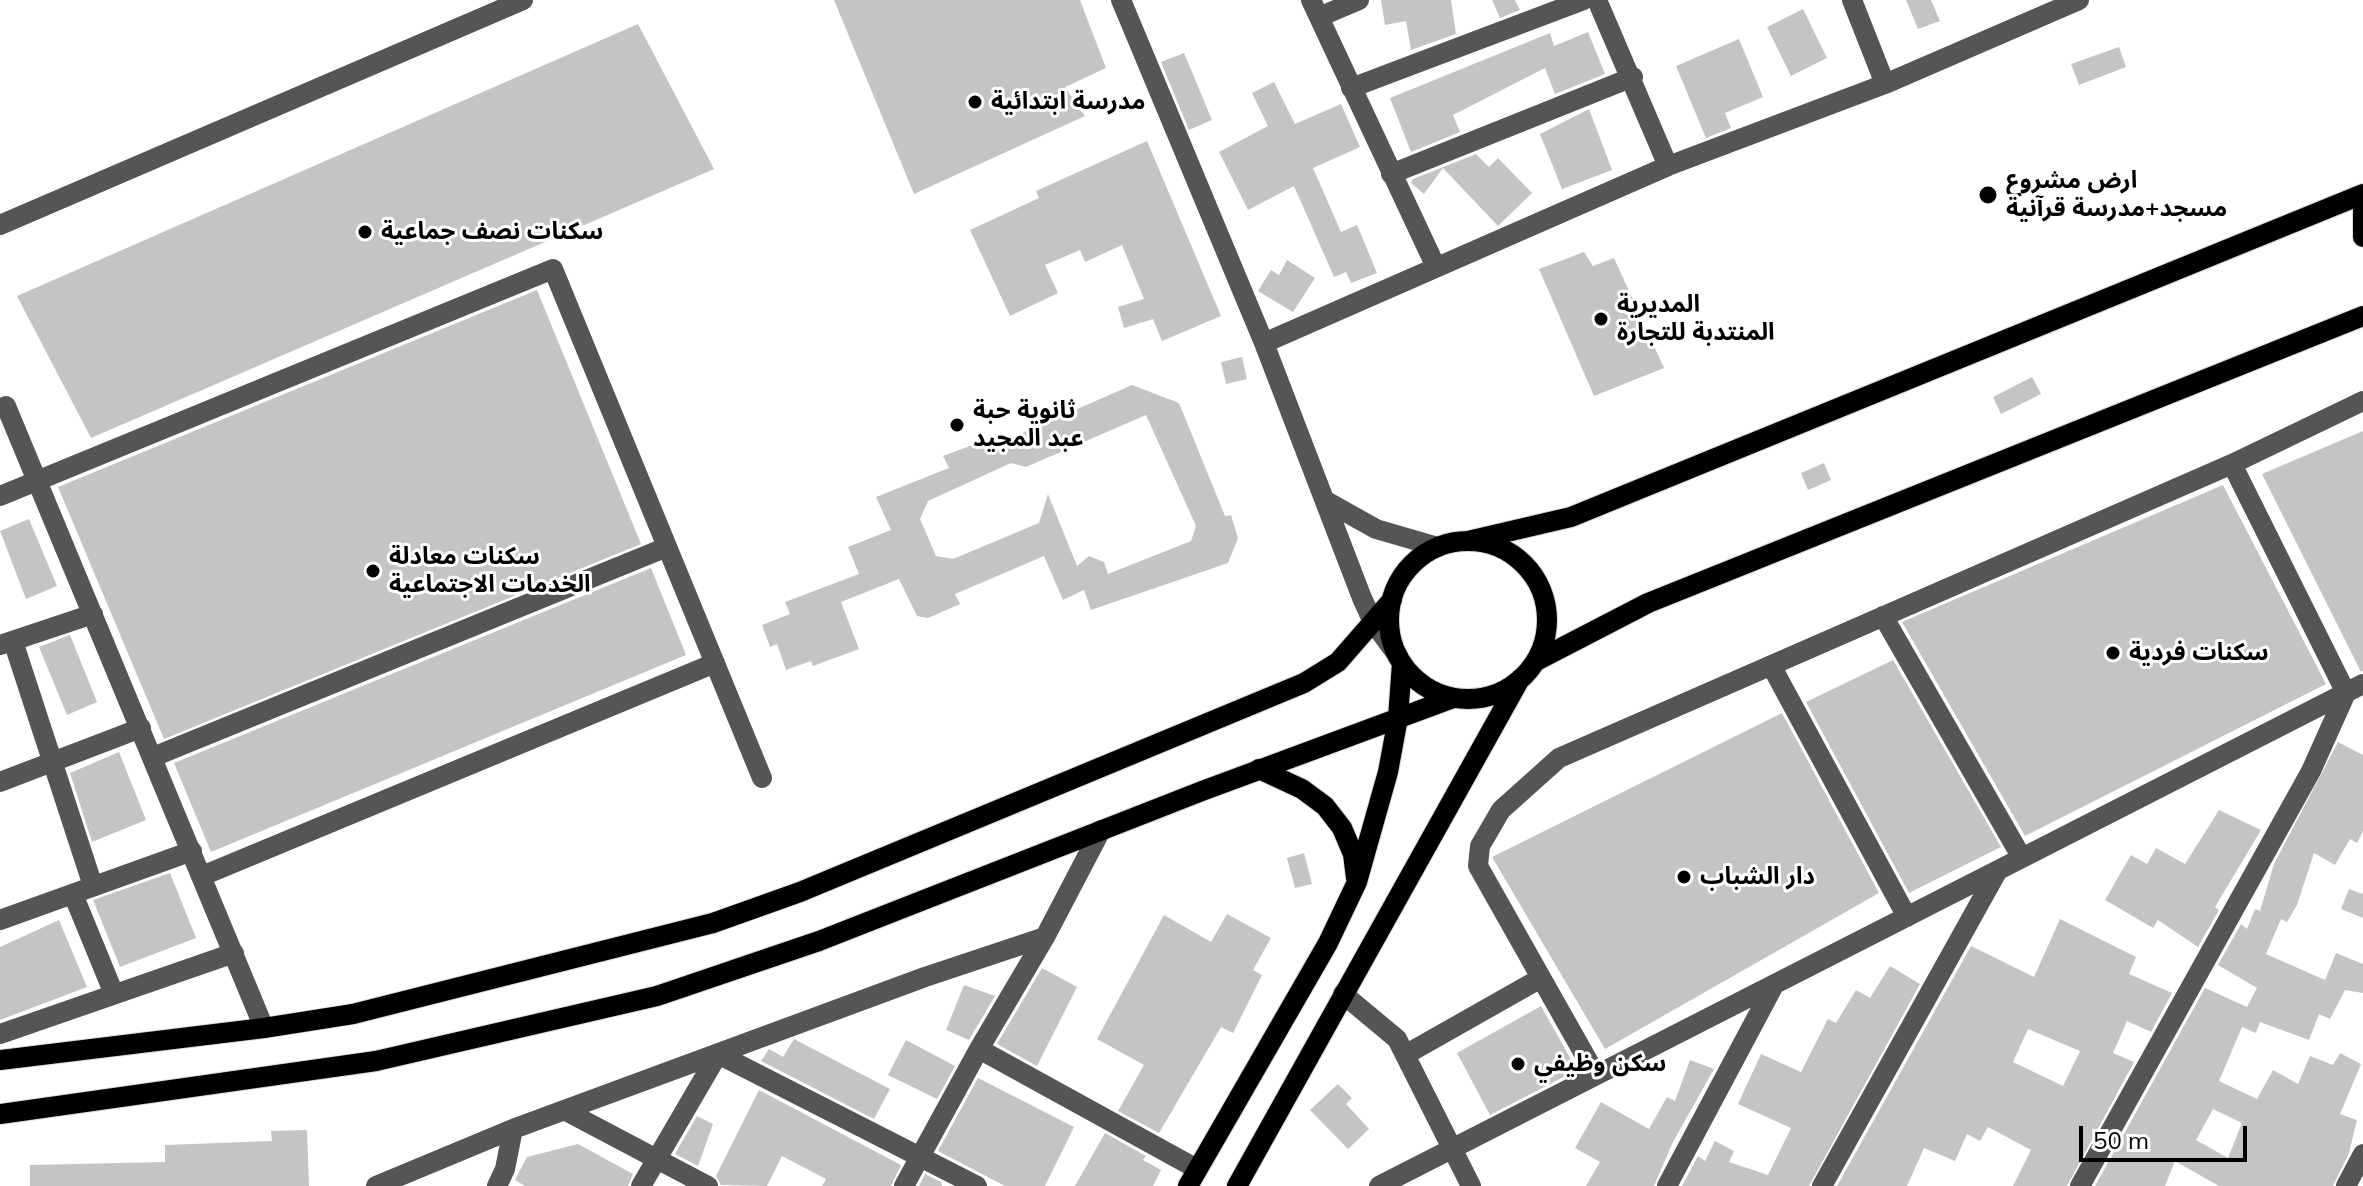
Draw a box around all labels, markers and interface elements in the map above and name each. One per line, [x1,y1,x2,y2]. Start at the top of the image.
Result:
place label: مدرسة ابتدائية [991,88,1145,116]
marker: مدرسة ابتدائية [966,93,984,111]
place label: ارض مشروع مسجد+مدرسة قرآنية [2006,167,2227,223]
marker: ارض مشروع مسجد+مدرسة قرآنية [1977,184,1999,206]
place label: سكنات نصف جماعية [381,218,603,246]
marker: سكنات نصف جماعية [356,223,374,241]
place label: المديرية المنتدبة للتجارة [1617,291,1775,347]
marker: المديرية المنتدبة للتجارة [1592,310,1610,328]
place label: ثانوية حبة عبد المجيد [973,397,1084,453]
marker: ثانوية حبة عبد المجيد [948,416,966,434]
place label: سكنات معادلة الخدمات الاجتماعية [389,543,591,599]
marker: سكنات معادلة الخدمات الاجتماعية [364,562,382,580]
place label: سكنات فردية [2129,639,2269,667]
marker: سكنات فردية [2104,644,2122,662]
place label: دار الشباب [1700,863,1815,891]
marker: دار الشباب [1675,868,1693,886]
place label: سكن وظيفي [1534,1050,1666,1078]
marker: سكن وظيفي [1509,1055,1527,1073]
scale bar [2083,1110,2251,1160]
text: 50 m [2093,1125,2149,1155]

